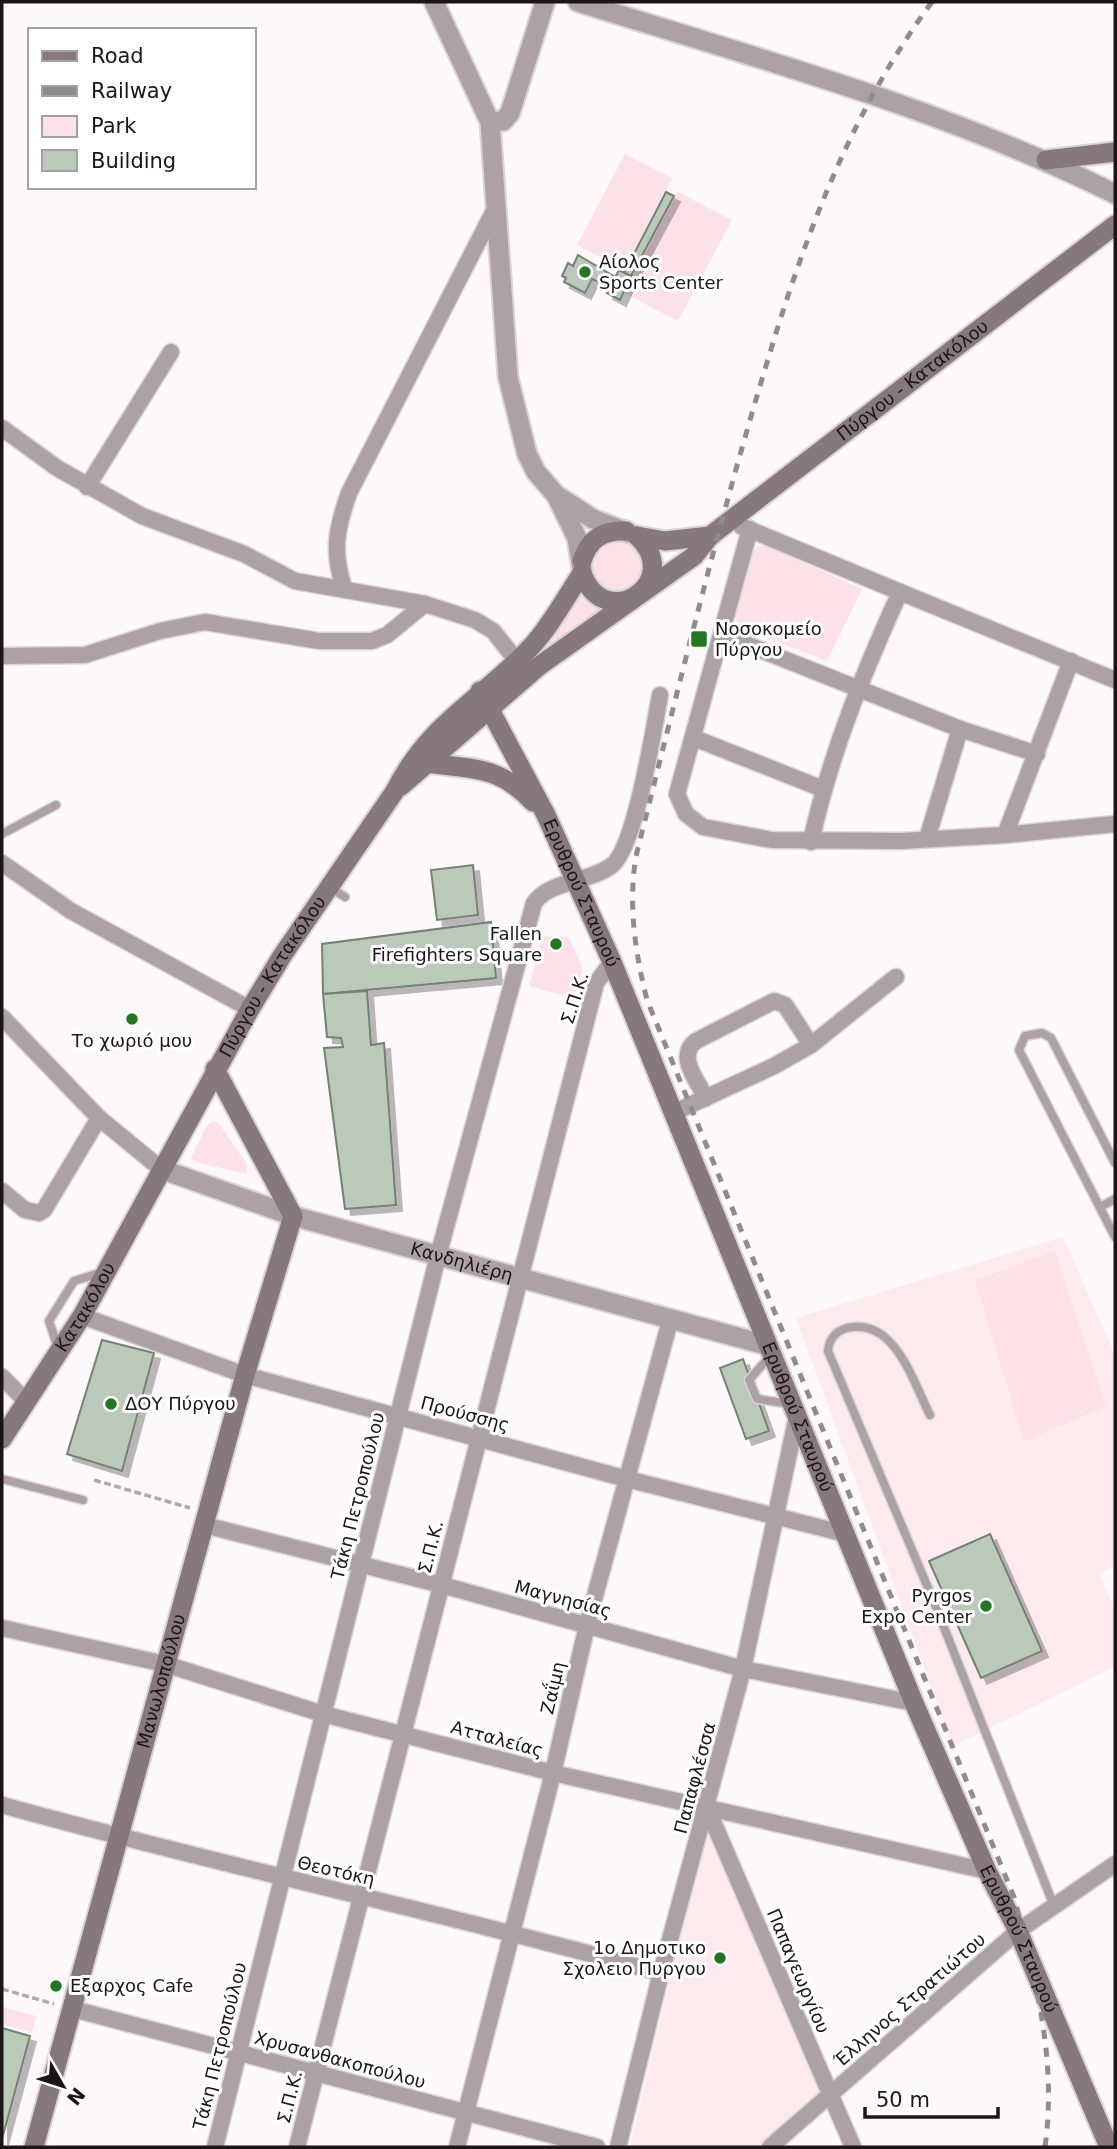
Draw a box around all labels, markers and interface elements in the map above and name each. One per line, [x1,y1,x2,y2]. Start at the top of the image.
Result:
legend [28,28,256,189]
text: Road [91,44,144,68]
text: Railway [91,79,172,103]
text: Park [91,114,137,138]
text: Building [91,149,176,173]
place label: Αίολος Sports Center [599,251,724,293]
marker: Αίολος Sports Center [577,264,593,280]
street label: Πύργου - Κατακόλου [832,315,992,445]
place label: Νοσοκομείο Πύργου [715,618,822,660]
marker: Νοσοκομείο Πύργου [689,629,709,649]
street label: Ερυθρού Σταυρού [539,815,624,970]
street label: Πύργου - Κατακόλου [215,892,330,1061]
place label: Fallen Firefighters Square [372,923,542,965]
marker: Fallen Firefighters Square [548,936,564,952]
street label: Σ.Π.Κ. [556,969,593,1027]
marker: Το χωριό μου [124,1011,140,1027]
place label: Το χωριό μου [71,1030,192,1051]
street label: Κανδηλιέρη [408,1238,516,1286]
street label: Κατακόλου [51,1259,119,1356]
street label: Ερυθρού Σταυρού [758,1339,838,1495]
street label: Προύσσης [418,1392,512,1435]
place label: ΔΟΥ Πύργου [125,1393,236,1414]
marker: ΔΟΥ Πύργου [103,1396,119,1412]
street label: Τάκη Πετροπούλου [326,1410,388,1583]
street label: Σ.Π.Κ. [414,1518,447,1576]
street label: Μαγνησίας [512,1576,614,1622]
place label: Pyrgos Expo Center [861,1585,973,1627]
marker: Pyrgos Expo Center [978,1598,994,1614]
street label: Μανωλοπούλου [132,1611,189,1751]
street label: Ζαΐμη [535,1659,569,1716]
street label: Ατταλείας [449,1716,546,1761]
street label: Παπαφλέσσα [669,1720,720,1836]
street label: Θεοτόκη [295,1851,377,1890]
street label: Ερυθρού Σταυρού [976,1861,1062,2016]
street label: Παπαγεωργίου [763,1905,834,2036]
street label: Έλληνος Στρατιώτου [829,1928,989,2072]
place label: 1ο Δημοτικο Σχολειο Πυργου [563,1937,706,1979]
marker: 1ο Δημοτικο Σχολειο Πυργου [712,1950,728,1966]
street label: Τάκη Πετροπούλου [188,1960,250,2133]
place label: Εξαρχος Cafe [70,1975,193,1996]
marker: Εξαρχος Cafe [48,1978,64,1994]
street label: Χρυσανθακοπούλου [252,2027,428,2092]
north arrow [28,2051,98,2121]
street label: Σ.Π.Κ. [273,2068,306,2126]
scale bar [865,2076,998,2120]
text: N [63,2084,90,2110]
text: 50 m [876,2088,930,2112]

